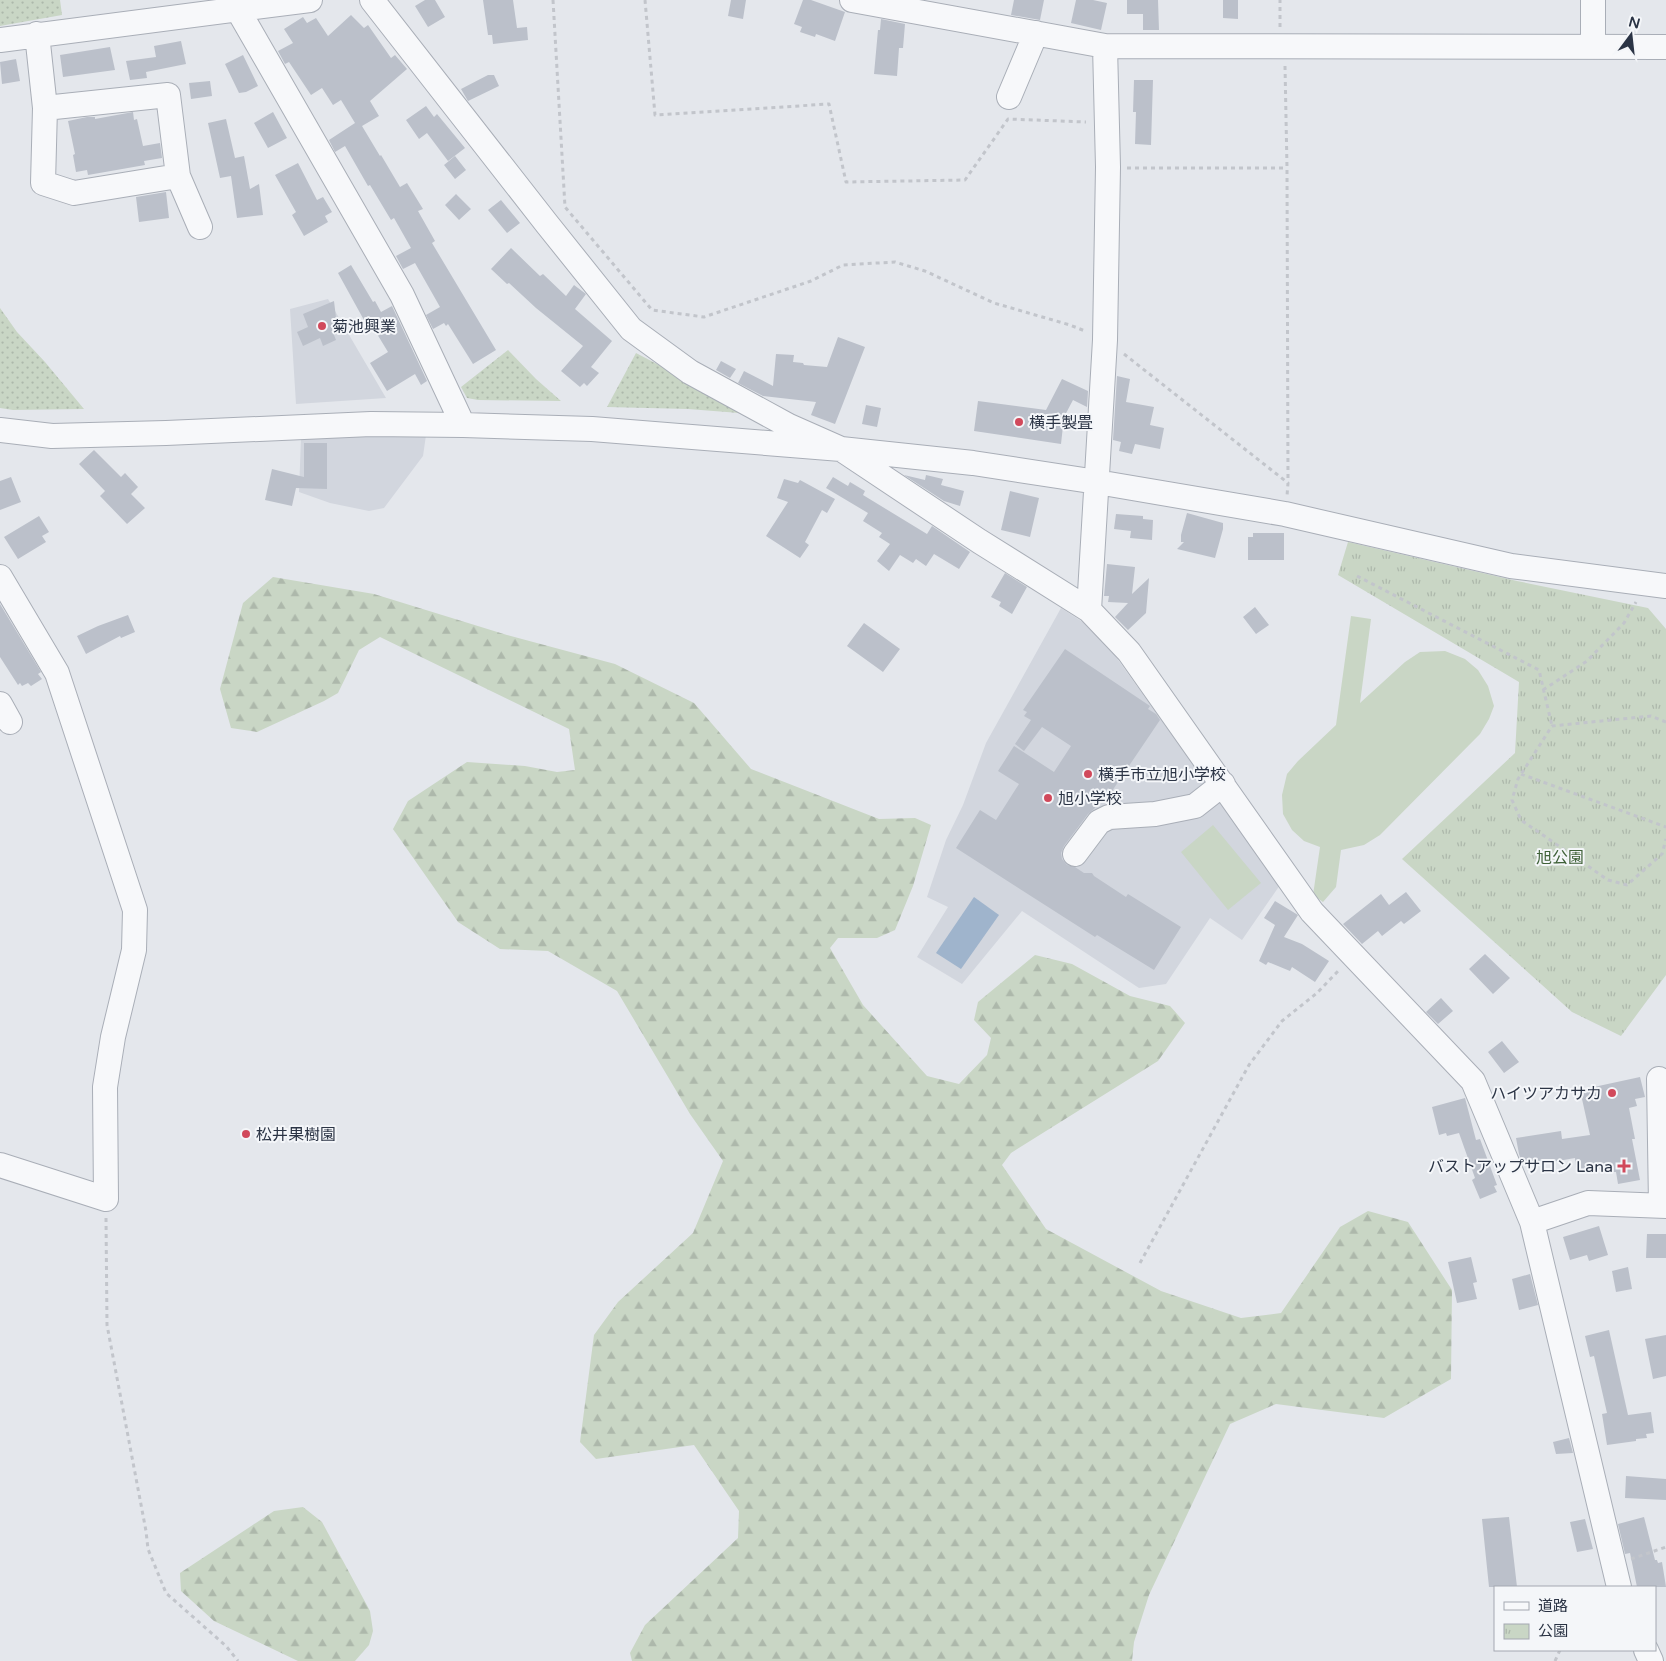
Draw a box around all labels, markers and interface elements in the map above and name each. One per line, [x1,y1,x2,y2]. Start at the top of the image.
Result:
north arrow [1606,10,1656,60]
text: N [1627,13,1642,33]
place label: 菊池興業 [332,317,396,337]
marker: 菊池興業 [316,320,328,332]
place label: 横手製畳 [1029,413,1093,433]
marker: 横手製畳 [1013,416,1025,428]
place label: 横手市立旭小学校 [1098,765,1226,785]
marker: 横手市立旭小学校 [1082,768,1094,780]
place label: 旭小学校 [1058,789,1122,809]
marker: 旭小学校 [1042,792,1054,804]
park label: 旭公園 [1536,848,1584,868]
place label: ハイツアカサカ [1490,1084,1602,1104]
marker: ハイツアカサカ [1606,1087,1618,1099]
place label: 松井果樹園 [256,1125,336,1145]
marker: 松井果樹園 [240,1128,252,1140]
place label: バストアップサロン Lana [1428,1157,1613,1177]
marker: バストアップサロン Lana [1617,1159,1631,1173]
legend [1494,1586,1656,1651]
text: 道路 [1538,1597,1568,1615]
text: 公園 [1538,1622,1568,1640]

